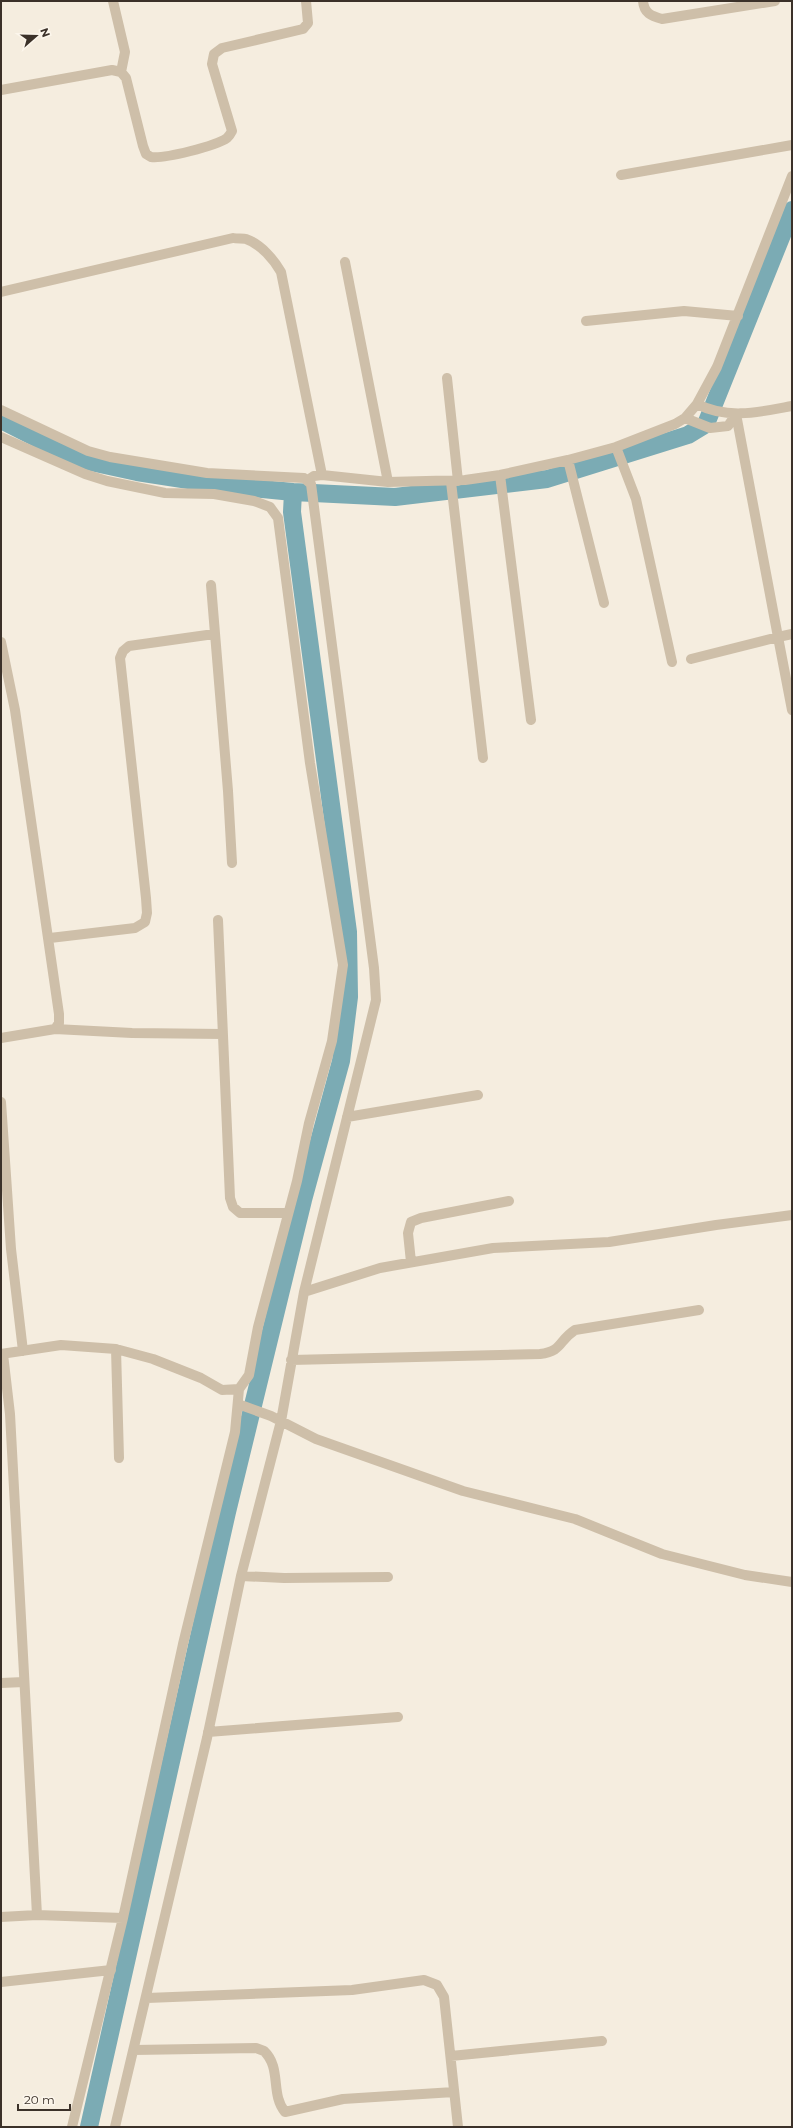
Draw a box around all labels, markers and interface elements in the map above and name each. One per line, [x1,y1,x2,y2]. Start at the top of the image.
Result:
north arrow [16,16,56,56]
text: N [37,26,53,39]
scale bar [18,2086,70,2112]
text: 20 m [24,2092,55,2107]

